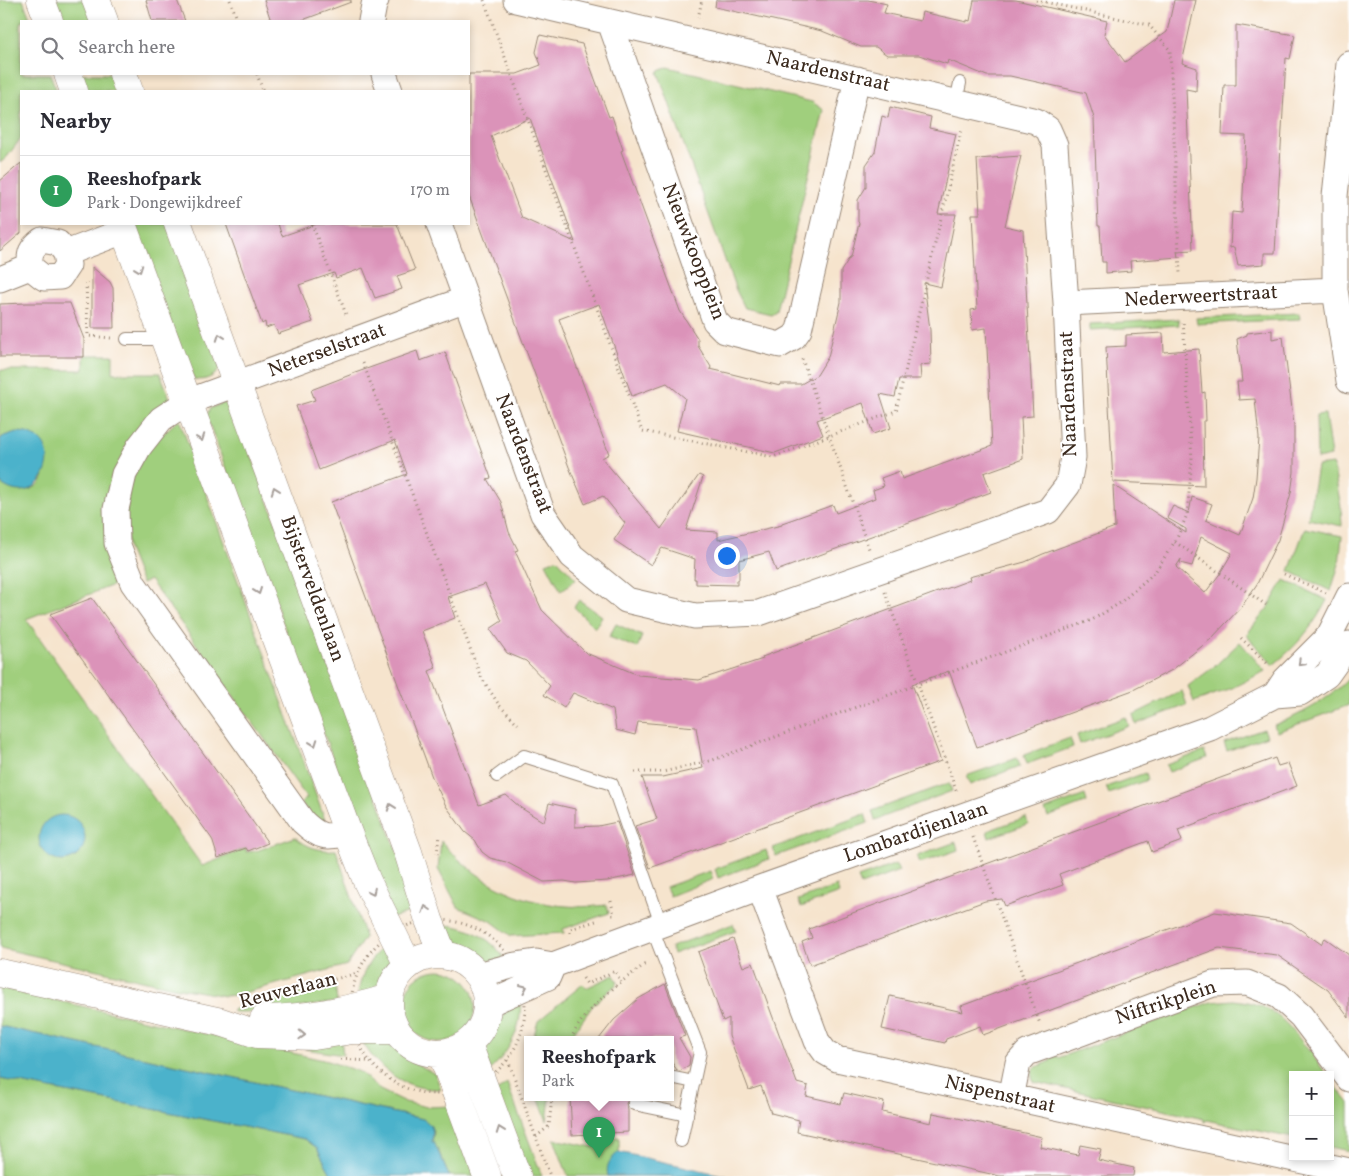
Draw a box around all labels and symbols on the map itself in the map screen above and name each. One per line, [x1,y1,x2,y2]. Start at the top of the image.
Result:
street label: Naardenstraat [763,44,893,100]
street label: Nieuwkoopplein [654,180,732,325]
one-way arrow [133,265,143,273]
street label: Nederweertstraat [1124,279,1278,315]
street label: Neterselstraat [264,317,390,385]
street label: Naardenstraat [1053,330,1085,458]
one-way arrow [216,333,226,342]
street label: Naardenstraat [487,390,559,518]
one-way arrow [195,434,205,442]
one-way arrow [271,486,281,494]
street label: Bijsterveldenlaan [273,512,351,666]
your location [714,543,740,569]
one-way arrow [252,586,262,594]
one-way arrow [1298,658,1307,667]
one-way arrow [308,738,318,747]
street label: Lombardijenlaan [840,795,992,871]
one-way arrow [387,803,397,811]
one-way arrow [366,887,376,896]
one-way arrow [422,906,432,914]
street label: Reuverlaan [236,965,340,1017]
street label: Niftrikplein [1112,974,1220,1032]
one-way arrow [519,984,528,994]
one-way arrow [299,1030,307,1041]
street label: Nispenstraat [942,1069,1058,1121]
pin: 1 [583,1117,615,1158]
one-way arrow [496,1126,506,1135]

